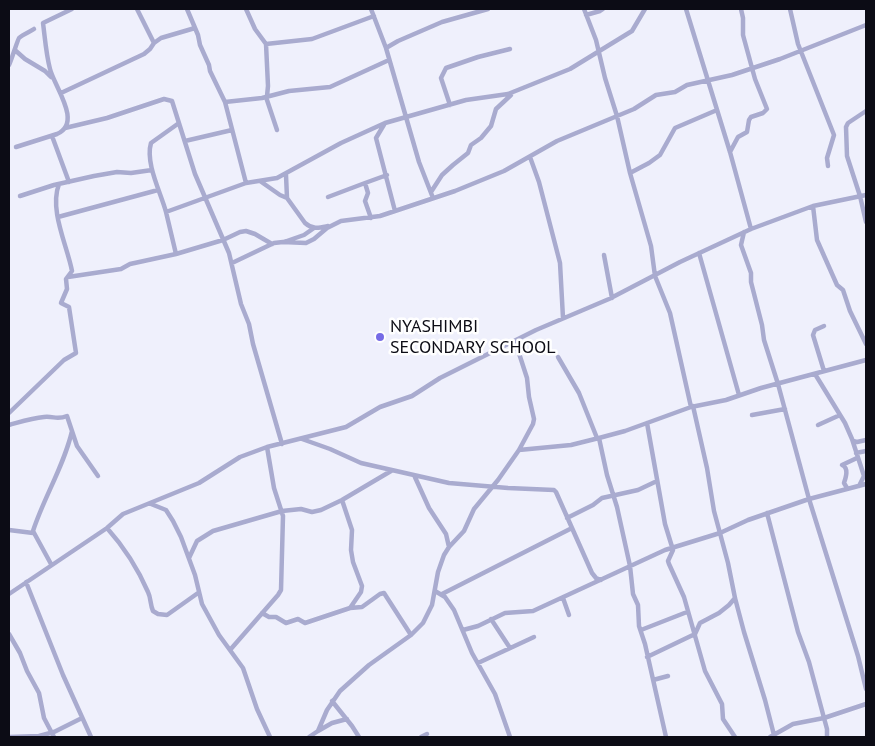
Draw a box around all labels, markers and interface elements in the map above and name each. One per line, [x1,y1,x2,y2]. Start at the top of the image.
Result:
place label: NYASHIMBI SECONDARY SCHOOL [390,316,556,358]
marker: NYASHIMBI SECONDARY SCHOOL [374,331,386,343]

